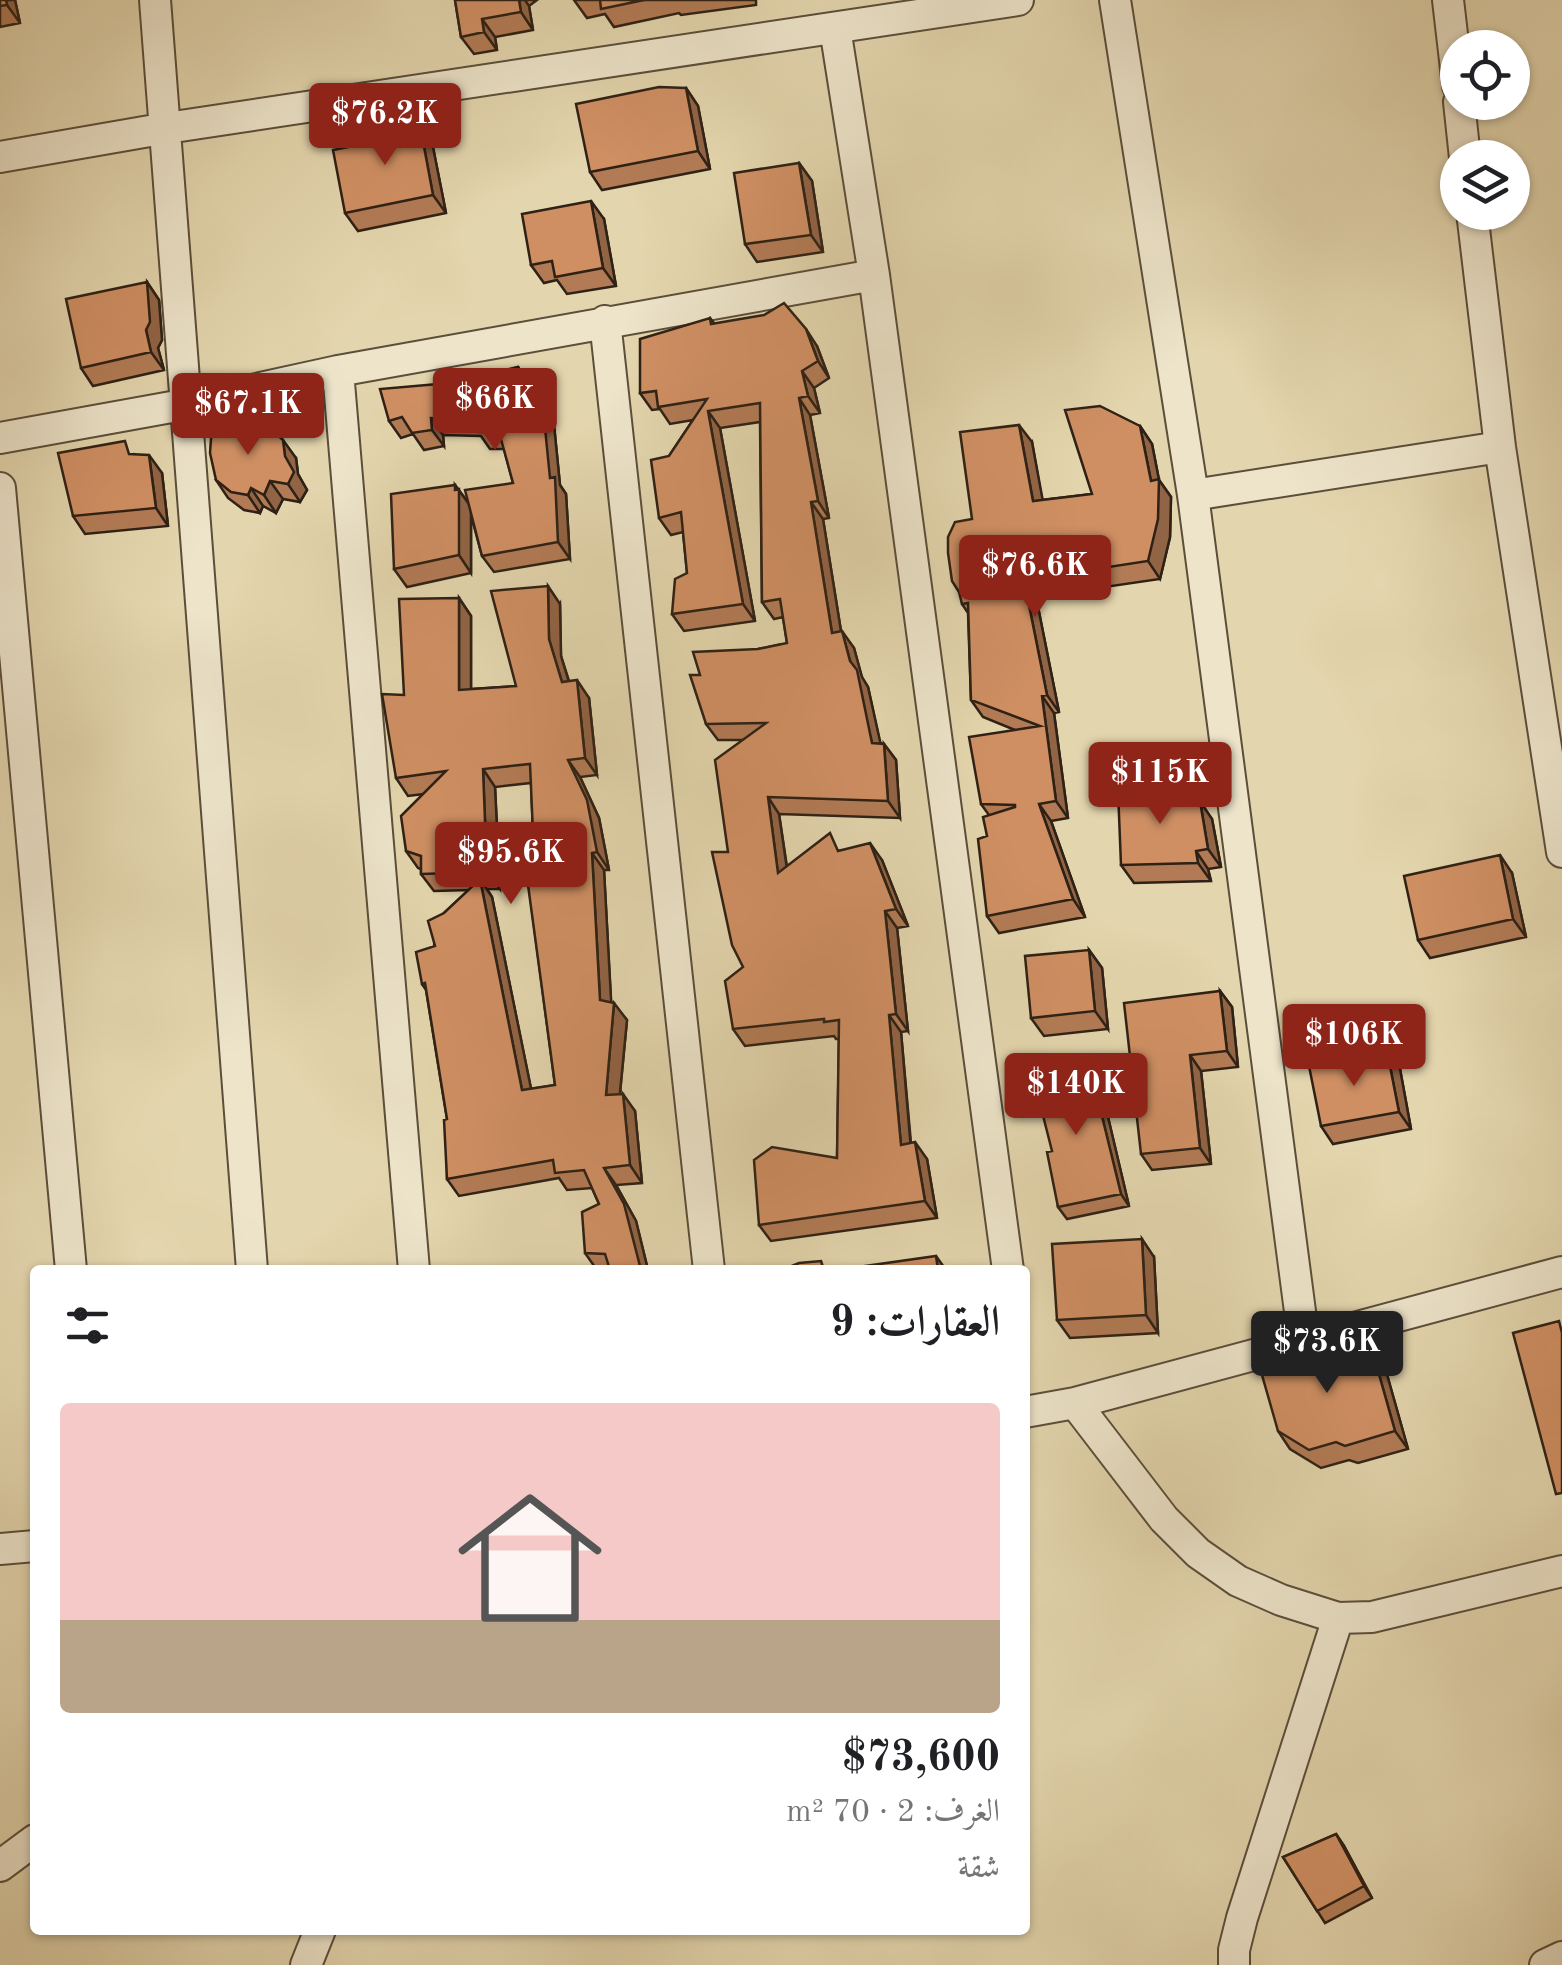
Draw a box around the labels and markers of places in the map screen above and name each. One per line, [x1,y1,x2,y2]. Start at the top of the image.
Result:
pin: $76.2K [304,83,466,168]
pin: $66K [436,368,554,453]
pin: $67.1K [167,373,329,458]
pin: $76.6K [954,535,1116,620]
pin: $115K [1090,742,1230,827]
pin: $95.6K [430,822,592,907]
pin: $106K [1284,1004,1424,1089]
pin: $140K [1006,1053,1146,1138]
pin: $73.6K [1246,1311,1408,1396]

